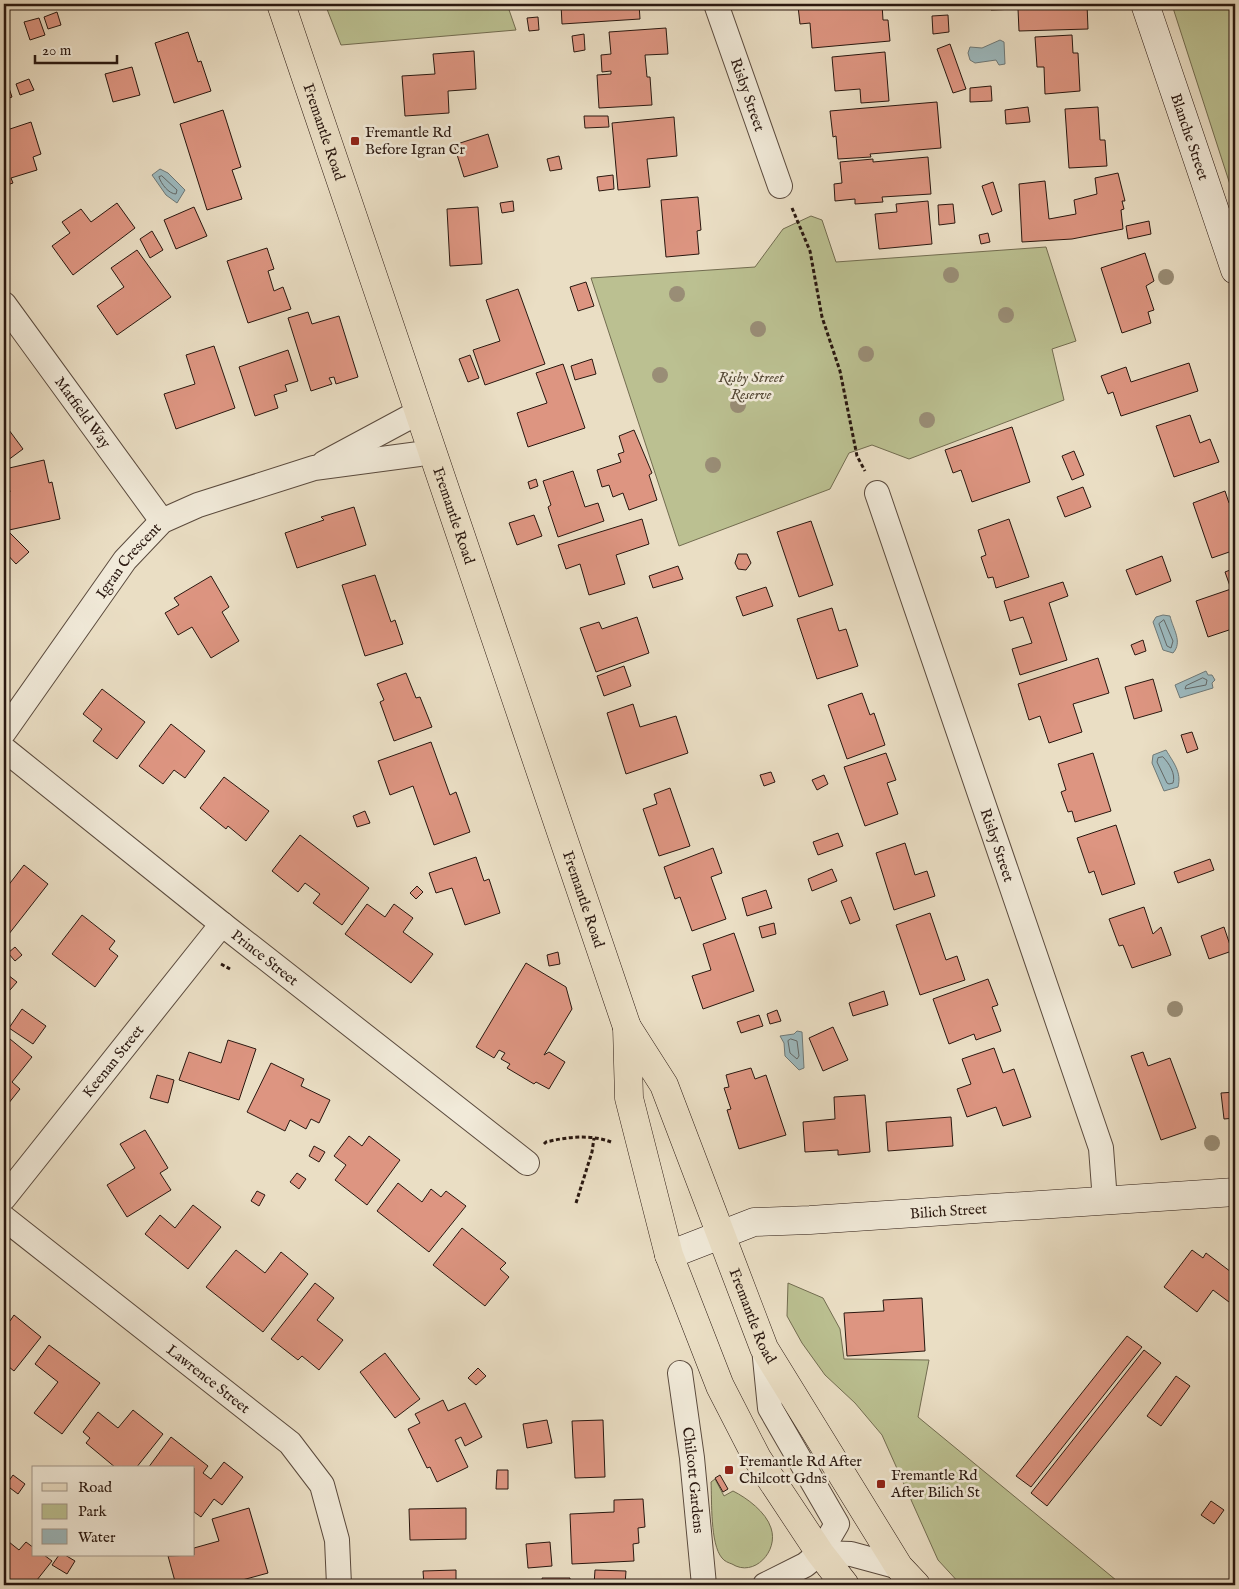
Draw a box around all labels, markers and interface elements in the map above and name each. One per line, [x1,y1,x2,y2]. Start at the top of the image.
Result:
scale bar [35,32,118,64]
text: 20 m [42,41,72,60]
street label: Risby Street [726,55,769,134]
street label: Fremantle Road [299,81,349,184]
street label: Blanche Street [1166,91,1213,183]
place label: Fremantle Rd Before Igran Cr [365,123,465,159]
marker: Fremantle Rd Before Igran Cr [349,135,361,147]
park label: Risby Street Reserve [718,368,785,404]
street label: Matfield Way [50,373,115,453]
street label: Fremantle Road [428,465,479,568]
street label: Igran Crescent [92,519,165,602]
street label: Risby Street [976,806,1018,884]
street label: Fremantle Road [558,848,609,951]
street label: Prince Street [227,926,302,990]
street label: Keenan Street [79,1021,148,1102]
street label: Bilich Street [909,1199,988,1223]
street label: Fremantle Road [725,1266,781,1368]
street label: Lawrence Street [162,1340,254,1418]
street label: Chilcott Gardens [678,1426,708,1534]
place label: Fremantle Rd After Chilcott Gdns [739,1452,862,1488]
marker: Fremantle Rd After Chilcott Gdns [723,1464,735,1476]
legend [32,1466,195,1556]
place label: Fremantle Rd After Bilich St [890,1466,980,1502]
text: Road [78,1478,113,1497]
marker: Fremantle Rd After Bilich St [875,1478,887,1490]
text: Park [78,1502,108,1521]
text: Water [78,1528,116,1547]

